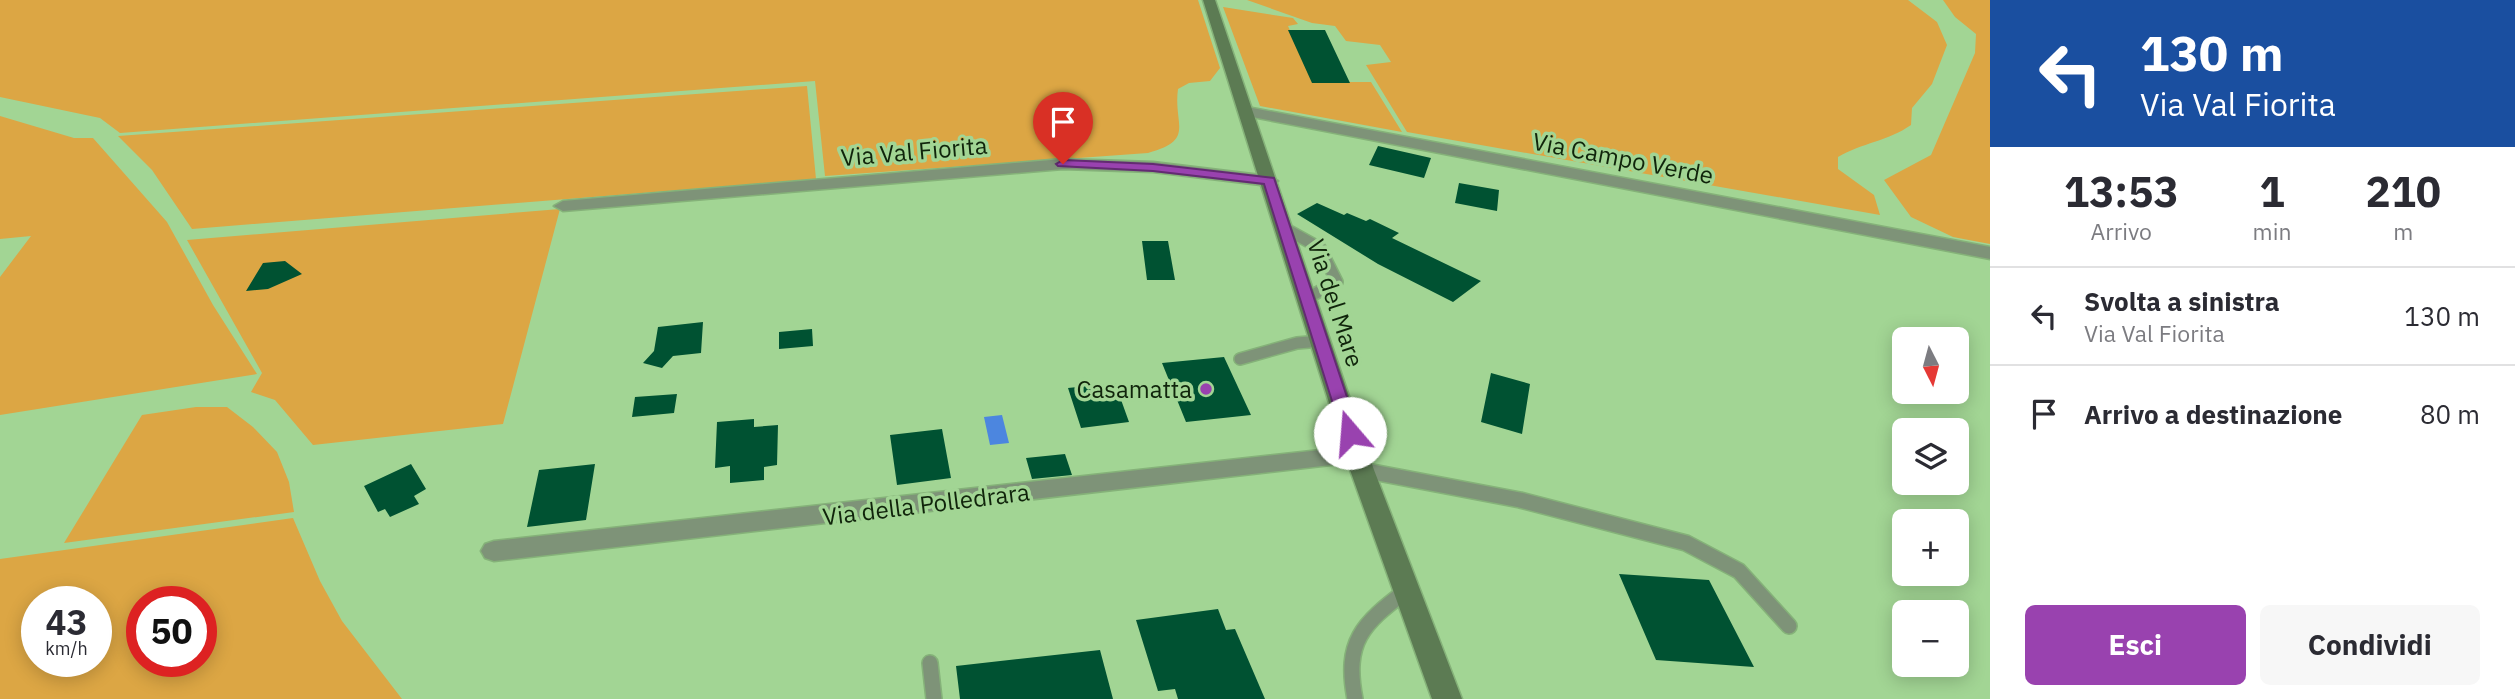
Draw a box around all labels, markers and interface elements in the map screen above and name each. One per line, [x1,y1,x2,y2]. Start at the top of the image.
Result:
text: 130 m [2140,21,2284,84]
icon: left [2025,28,2116,119]
text: Via Val Fiorita [2140,83,2336,125]
pin [1033,92,1093,164]
icon: arrive [1044,103,1082,141]
street label: Via Campo Verde [1530,125,1716,191]
street label: Via Val Fiorita [839,129,989,173]
text: 13:53 [2064,164,2179,219]
text: 1 [2259,164,2285,219]
text: 210 [2365,164,2441,219]
text: Arrivo [2091,216,2152,246]
text: min [2253,216,2291,246]
text: m [2393,216,2413,246]
street label: Via del Mare [1300,235,1372,371]
text: Svolta a sinistra [2084,284,2280,318]
icon: left [2025,297,2063,335]
text: 130 m [2404,299,2480,333]
text: Via Val Fiorita [2084,318,2225,348]
north arrow [1892,327,1969,404]
map controls [1892,327,1969,677]
place label: Casamatta [1077,373,1192,405]
marker: Casamatta [1198,381,1214,397]
icon: arrive [2025,395,2063,433]
position arrow [1313,396,1387,470]
text: Arrivo a destinazione [2084,397,2342,431]
text: 80 m [2420,397,2480,431]
button: layers [1892,418,1969,495]
street label: Via della Polledrara [821,475,1031,533]
button: + [1892,509,1969,586]
speed limit sign: 50 [126,586,217,677]
text: 43 [45,599,88,645]
button: − [1892,600,1969,677]
button: Esci [2025,605,2246,685]
button: Condividi [2260,605,2480,685]
text: km/h [45,637,88,660]

